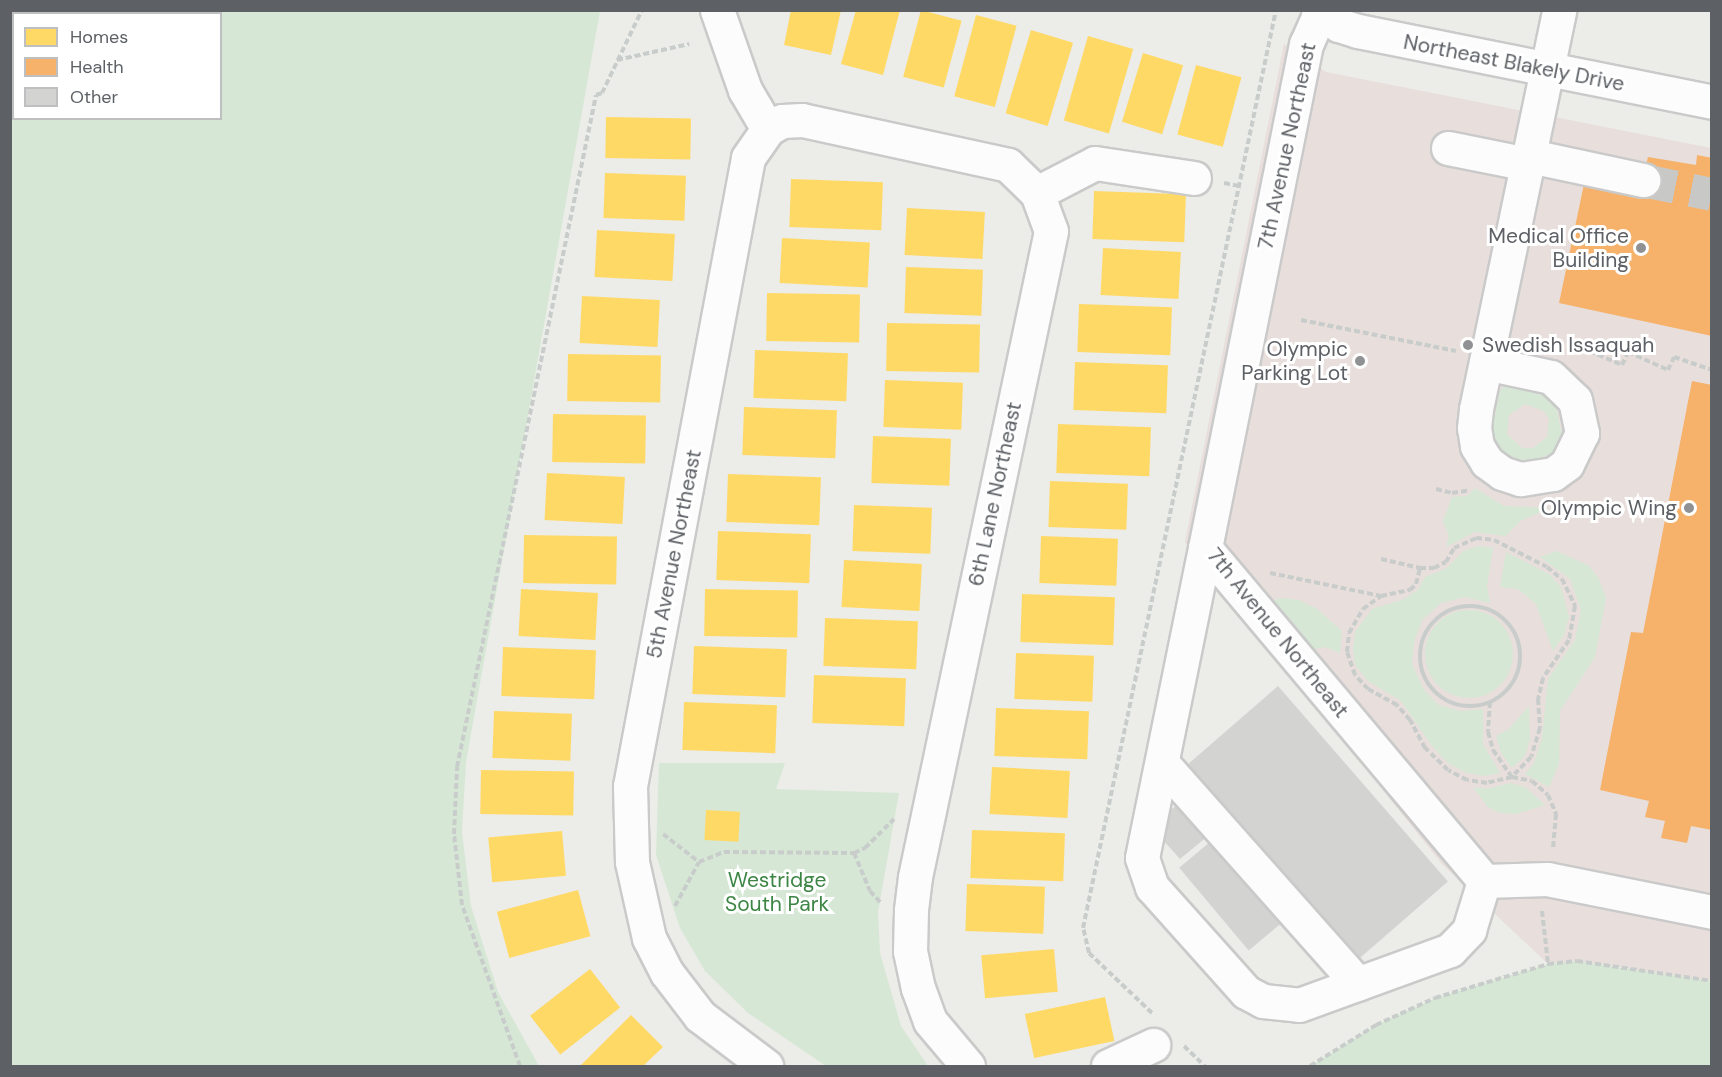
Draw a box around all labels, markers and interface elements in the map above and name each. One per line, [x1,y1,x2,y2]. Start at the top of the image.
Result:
legend [12,12,222,120]
text: Homes [70,25,128,49]
street label: Northeast Blakely Drive [1401,29,1627,97]
street label: 7th Avenue Northeast [1253,40,1321,252]
text: Health [70,55,124,79]
text: Other [70,85,118,109]
place label: Medical Office Building [1488,223,1629,273]
marker: Medical Office Building [1634,241,1648,255]
place label: Swedish Issaquah [1482,332,1654,358]
place label: Olympic Parking Lot [1241,336,1348,386]
marker: Swedish Issaquah [1459,336,1477,354]
marker: Olympic Parking Lot [1353,354,1367,368]
street label: 6th Lane Northeast [963,400,1027,588]
street label: 5th Avenue Northeast [641,447,707,661]
place label: Olympic Wing [1541,495,1677,521]
marker: Olympic Wing [1682,501,1696,515]
street label: 7th Avenue Northeast [1202,543,1354,723]
park label: Westridge South Park [725,867,829,917]

